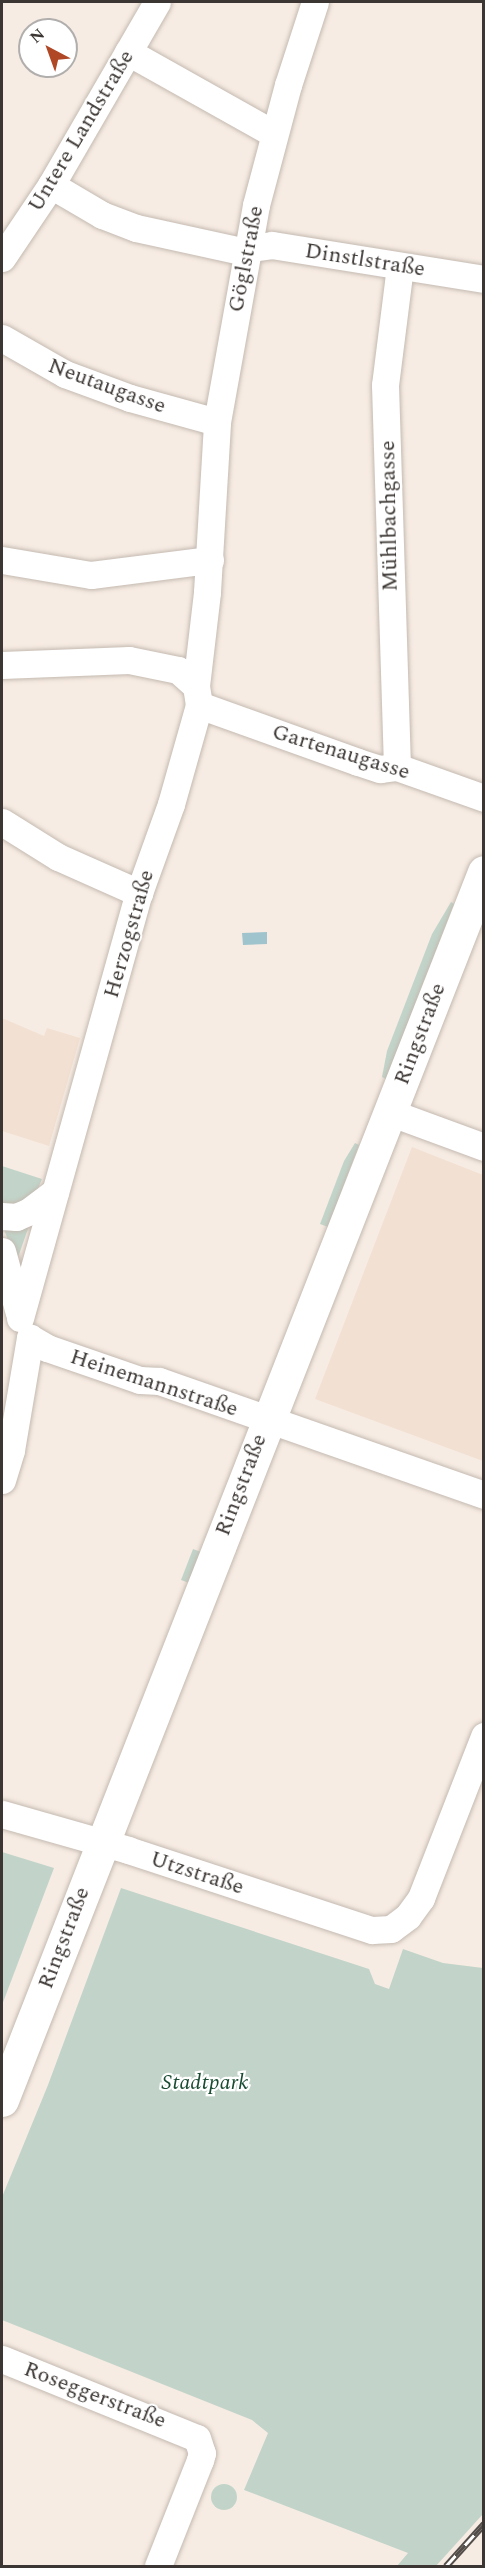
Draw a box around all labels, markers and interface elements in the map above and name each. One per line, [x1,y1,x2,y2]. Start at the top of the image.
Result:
north arrow [18,18,78,78]
text: N [25,23,50,49]
street label: Untere Landstraße [22,45,140,217]
street label: Göglstraße [223,203,269,315]
street label: Dinstlstraße [303,237,427,283]
street label: Neutaugasse [44,352,170,420]
street label: Mühlbachgasse [374,440,404,592]
street label: Gartenaugasse [269,719,413,785]
street label: Herzogstraße [98,867,160,1001]
street label: Ringstraße [389,979,451,1089]
street label: Heinemannstraße [67,1343,241,1423]
street label: Ringstraße [210,1430,272,1540]
street label: Utzstraße [147,1845,247,1901]
street label: Ringstraße [33,1883,95,1993]
park label: Stadtpark [161,2070,249,2096]
street label: Roseggerstraße [20,2356,170,2434]

